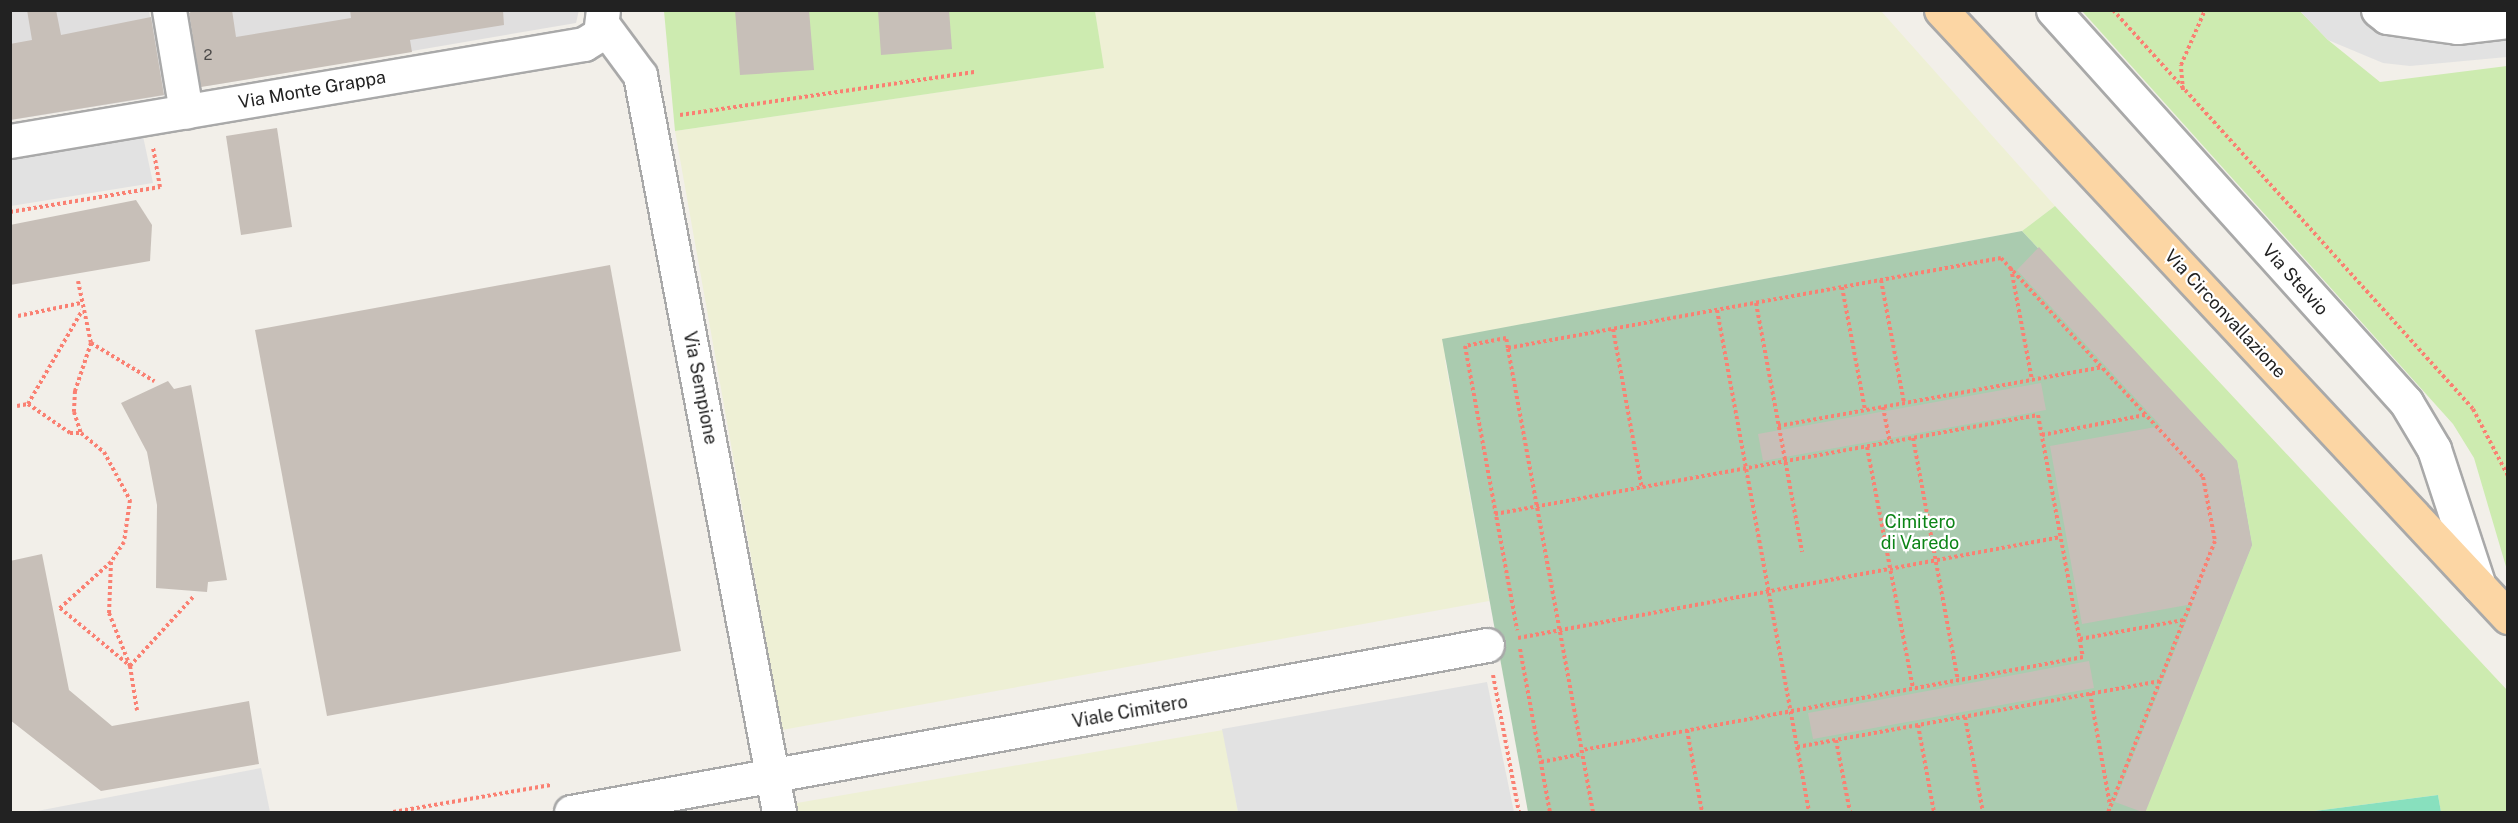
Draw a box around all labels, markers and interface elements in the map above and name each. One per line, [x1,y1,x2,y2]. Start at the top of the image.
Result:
house number: 2 [204,46,212,64]
street label: Via Monte Grappa [237,66,387,114]
street label: Via Stelvio [2257,240,2333,320]
street label: Via Circonvallazione [2160,245,2290,383]
street label: Via Sempione [678,330,722,446]
park label: Cimitero di Varedo [1881,512,1959,554]
street label: Viale Cimitero [1070,691,1190,733]

